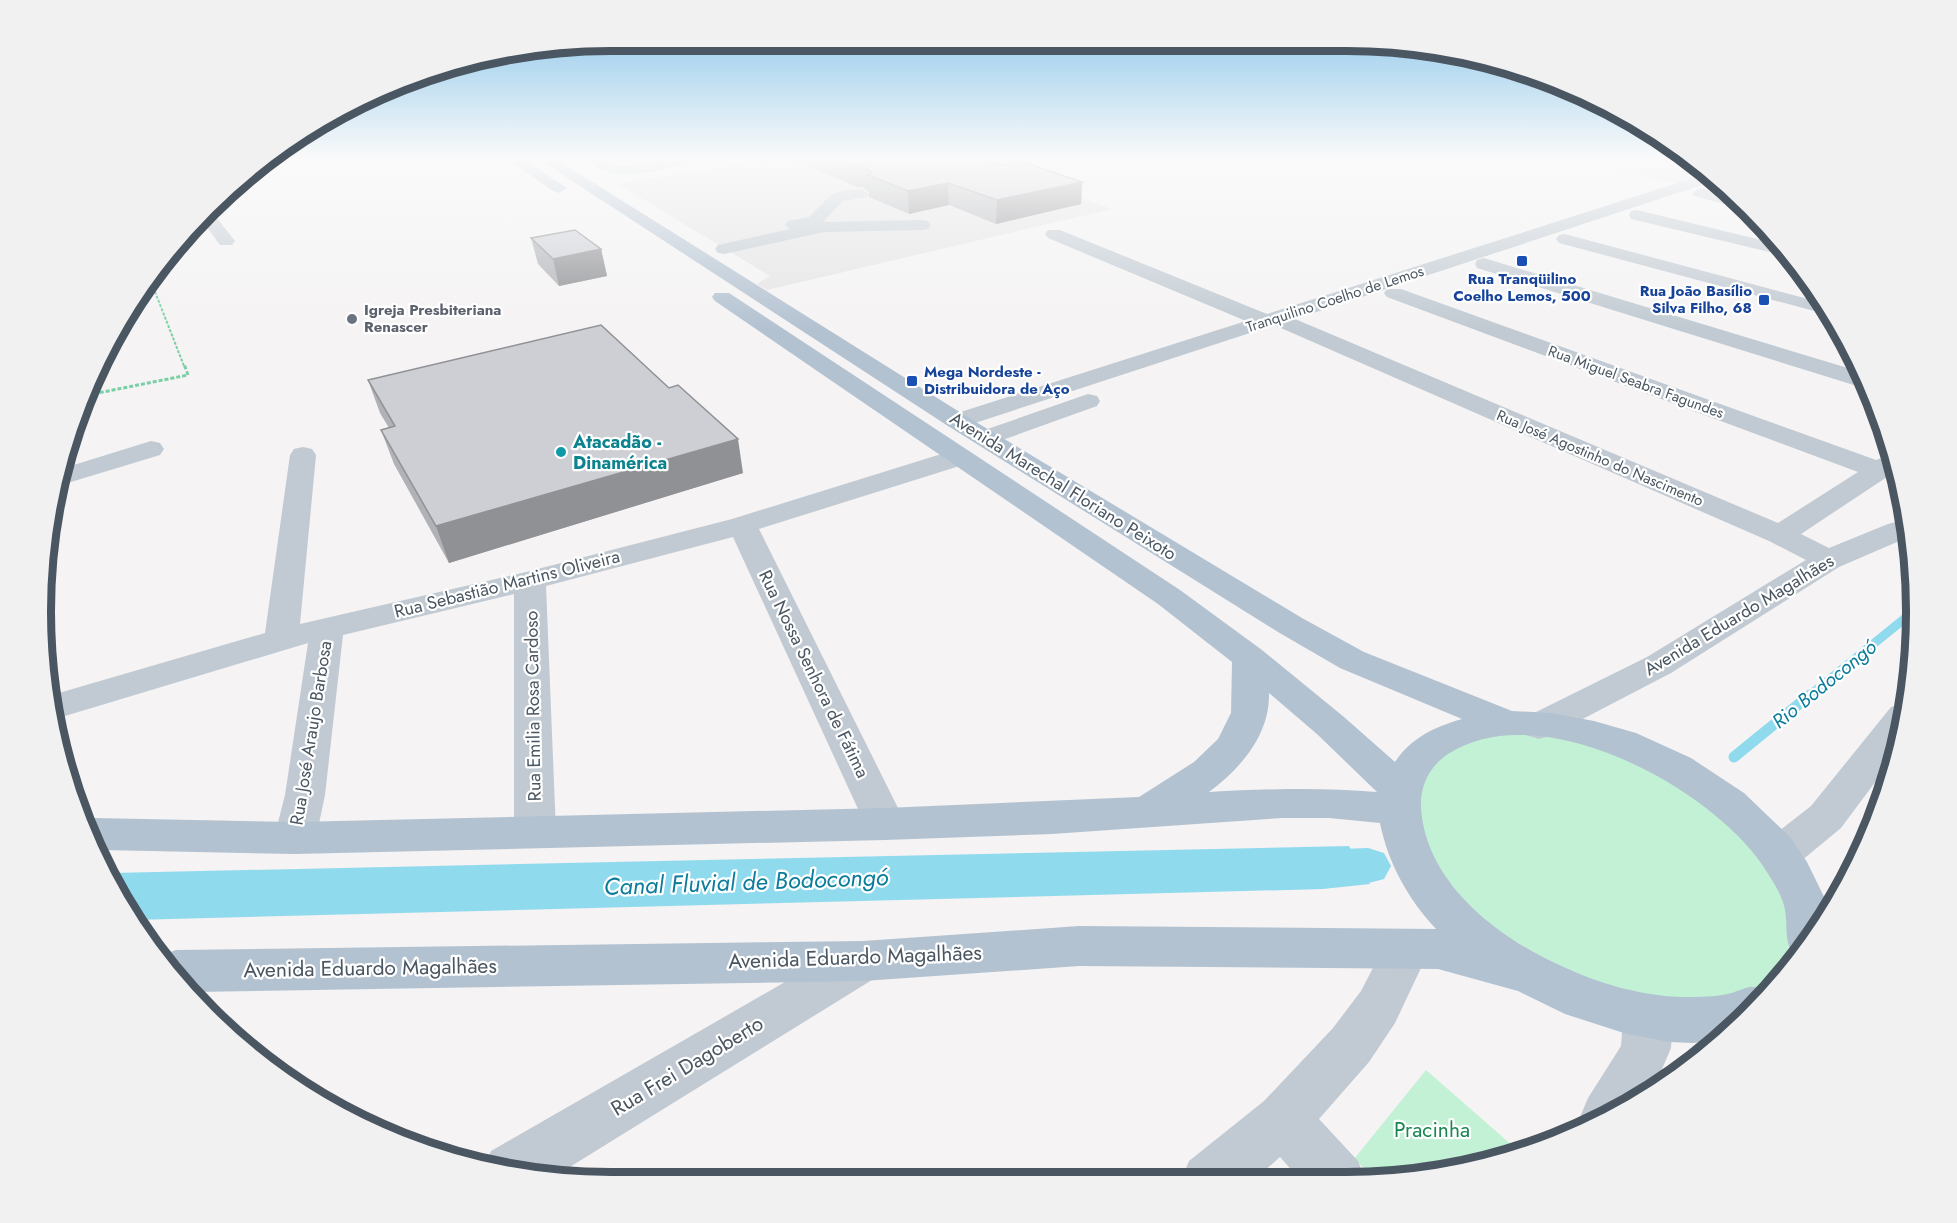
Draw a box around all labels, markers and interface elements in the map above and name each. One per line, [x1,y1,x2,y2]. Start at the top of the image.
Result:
marker: Rua Tranqüilino Coelho Lemos, 500 [1515,254,1529,268]
street label: Tranquilino Coelho de Lemos [1243,260,1427,338]
place label: Rua Tranqüilino Coelho Lemos, 500 [1453,268,1591,307]
place label: Rua João Basílio Silva Filho, 68 [1640,280,1752,319]
marker: Rua João Basílio Silva Filho, 68 [1757,293,1771,307]
place label: Igreja Presbiteriana Renascer [364,299,501,338]
marker: Igreja Presbiteriana Renascer [345,312,359,326]
street label: Rua Miguel Seabra Fagundes [1545,340,1727,424]
place label: Mega Nordeste - Distribuidora de Aço [924,361,1070,400]
marker: Mega Nordeste - Distribuidora de Aço [905,374,919,388]
street label: Rua José Agostinho do Nascimento [1493,404,1707,512]
street label: Avenida Marechal Floriano Peixoto [945,405,1181,567]
place label: Atacadão - Dinamérica [572,429,667,476]
marker: Atacadão - Dinamérica [554,445,568,459]
street label: Rua Sebastião Martins Oliveira [391,543,623,625]
street label: Avenida Eduardo Magalhães [1639,548,1839,682]
street label: Rua Nossa Senhora de Fátima [752,566,876,782]
street label: Rua Emilia Rosa Cardoso [518,610,548,802]
water label: Rio Bodocongó [1766,633,1883,736]
street label: Rua José Araujo Barbosa [284,639,338,827]
water label: Canal Fluvial de Bodocongó [603,859,889,904]
street label: Avenida Eduardo Magalhães [728,938,982,976]
street label: Avenida Eduardo Magalhães [243,951,497,985]
street label: Rua Frei Dagoberto [605,1009,769,1123]
park label: Pracinha [1394,1115,1470,1145]

